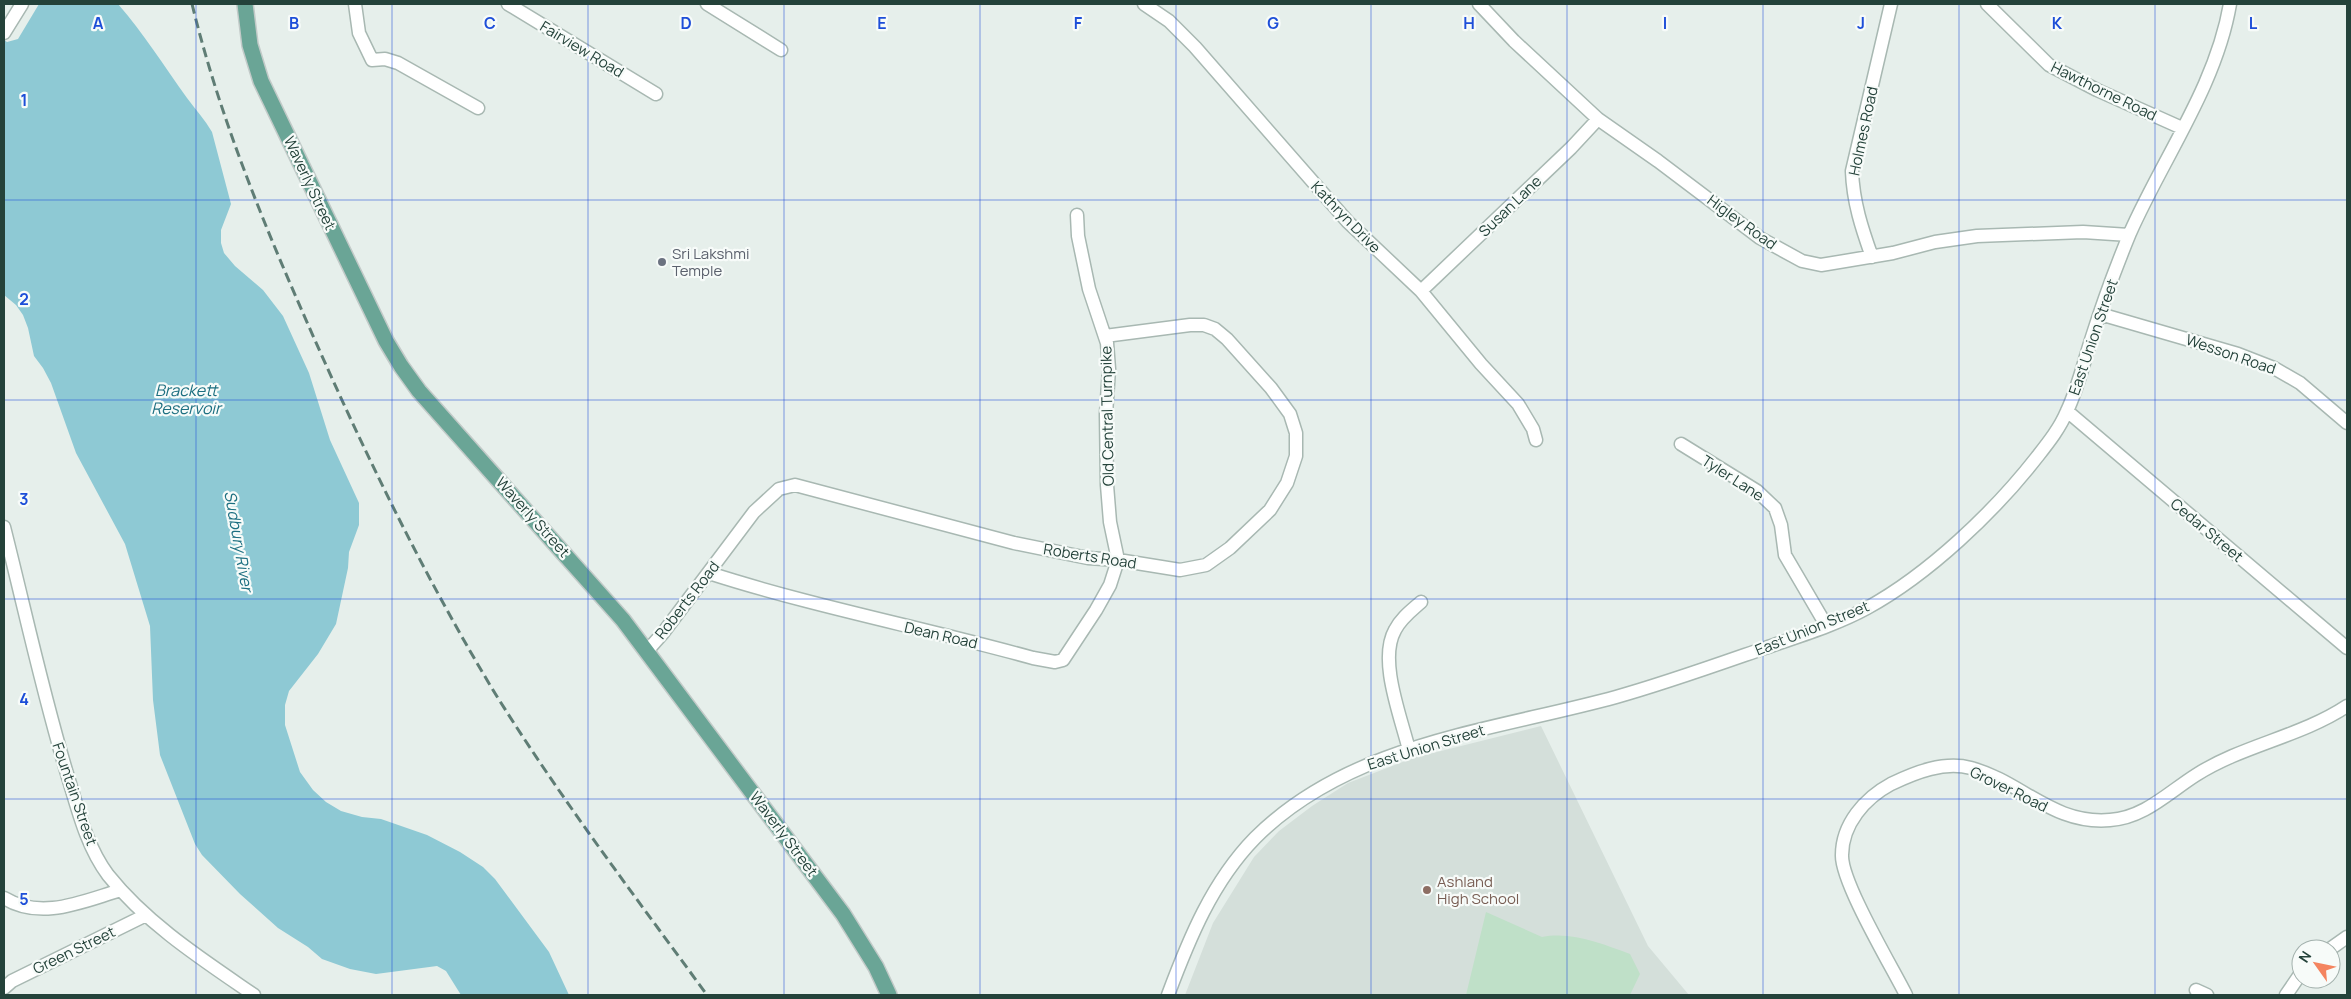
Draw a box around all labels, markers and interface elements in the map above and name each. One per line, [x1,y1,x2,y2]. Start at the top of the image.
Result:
text: A [93,12,104,34]
text: B [289,12,299,34]
text: C [484,12,496,34]
text: D [680,12,692,34]
text: E [877,12,887,34]
text: F [1074,12,1083,34]
text: G [1267,12,1279,34]
text: H [1463,12,1475,34]
text: I [1663,12,1667,34]
text: J [1857,12,1865,34]
text: K [2052,12,2063,34]
text: L [2249,12,2258,34]
street label: Fairview Road [536,16,628,82]
street label: Hawthorne Road [2048,56,2160,126]
street label: Holmes Road [1843,85,1883,177]
text: 1 [20,89,28,111]
street label: Waverly Street [279,133,341,233]
street label: Susan Lane [1474,171,1546,241]
street label: Kathryn Drive [1306,176,1386,258]
street label: Higley Road [1703,190,1781,254]
place label: Sri Lakshmi Temple [672,243,749,281]
marker: Sri Lakshmi Temple [656,256,668,268]
street label: East Union Street [2063,276,2123,398]
text: 2 [19,288,29,310]
street label: Wesson Road [2183,329,2279,379]
street label: Old Central Turnpike [1095,345,1119,486]
water label: Brackett Reservoir [151,379,223,419]
street label: Tyler Lane [1698,450,1768,506]
street label: Waverly Street [491,472,575,562]
text: 3 [19,488,29,510]
water label: Sudbury River [219,489,259,595]
street label: Cedar Street [2166,493,2248,567]
street label: Roberts Road [1042,538,1138,574]
street label: Roberts Road [650,557,724,643]
street label: East Union Street [1752,595,1872,661]
street label: Dean Road [902,616,980,654]
text: 4 [19,688,29,710]
street label: East Union Street [1365,719,1487,775]
street label: Fountain Street [48,740,102,848]
street label: Grover Road [1966,761,2052,817]
street label: Waverly Street [745,787,823,881]
place label: Ashland High School [1437,871,1519,909]
marker: Ashland High School [1421,884,1433,896]
text: 5 [19,888,29,910]
street label: Green Street [29,921,119,979]
north arrow [2291,939,2341,989]
text: N [2294,947,2315,966]

